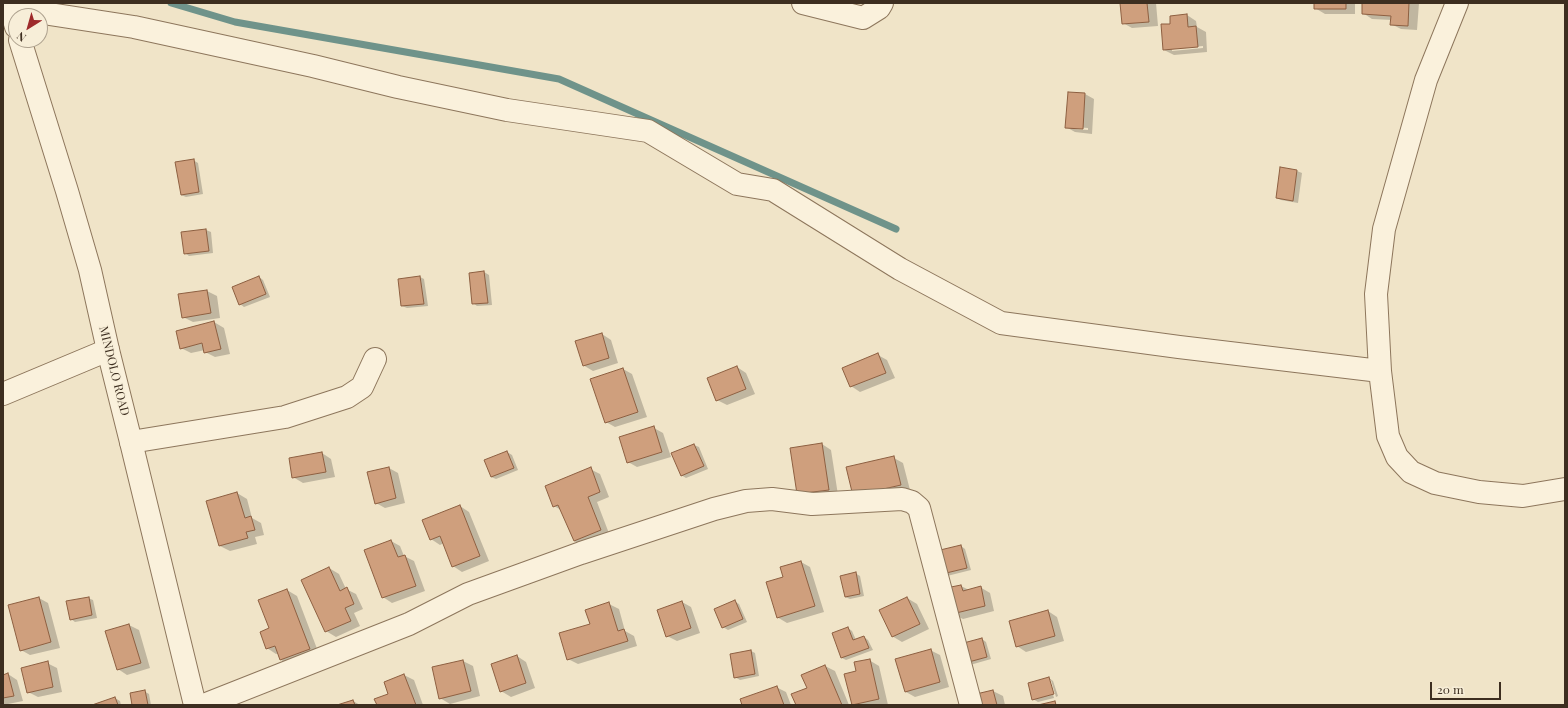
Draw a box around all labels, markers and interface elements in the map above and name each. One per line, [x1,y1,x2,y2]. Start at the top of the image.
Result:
north arrow [8,8,48,48]
text: N [13,29,29,46]
street label: MINDOLO ROAD [96,325,132,417]
scale bar [1432,674,1503,700]
text: 20 m [1437,681,1464,697]

